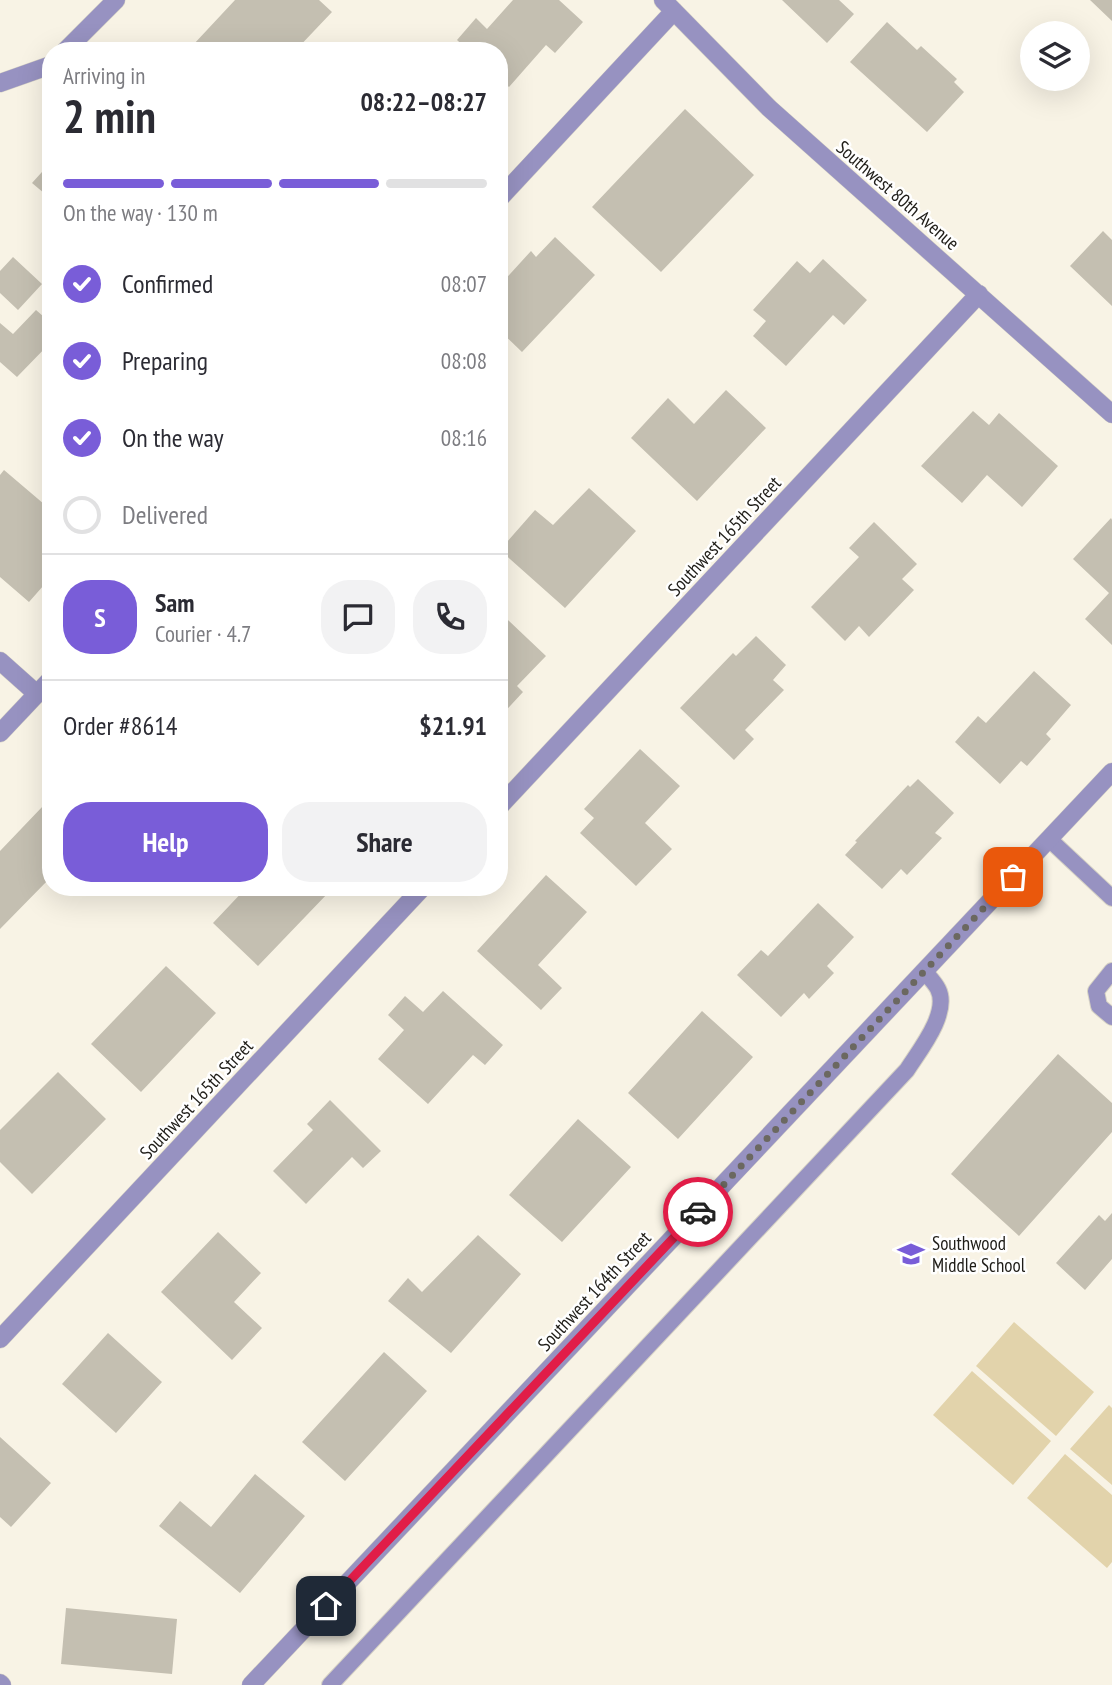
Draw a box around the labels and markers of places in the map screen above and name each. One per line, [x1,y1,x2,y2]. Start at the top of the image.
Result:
pin [983,847,1043,907]
place label: Southwood Middle School [932,1231,1026,1277]
school or university icon: Southwood Middle School [896,1239,926,1269]
pin [296,1576,356,1636]

